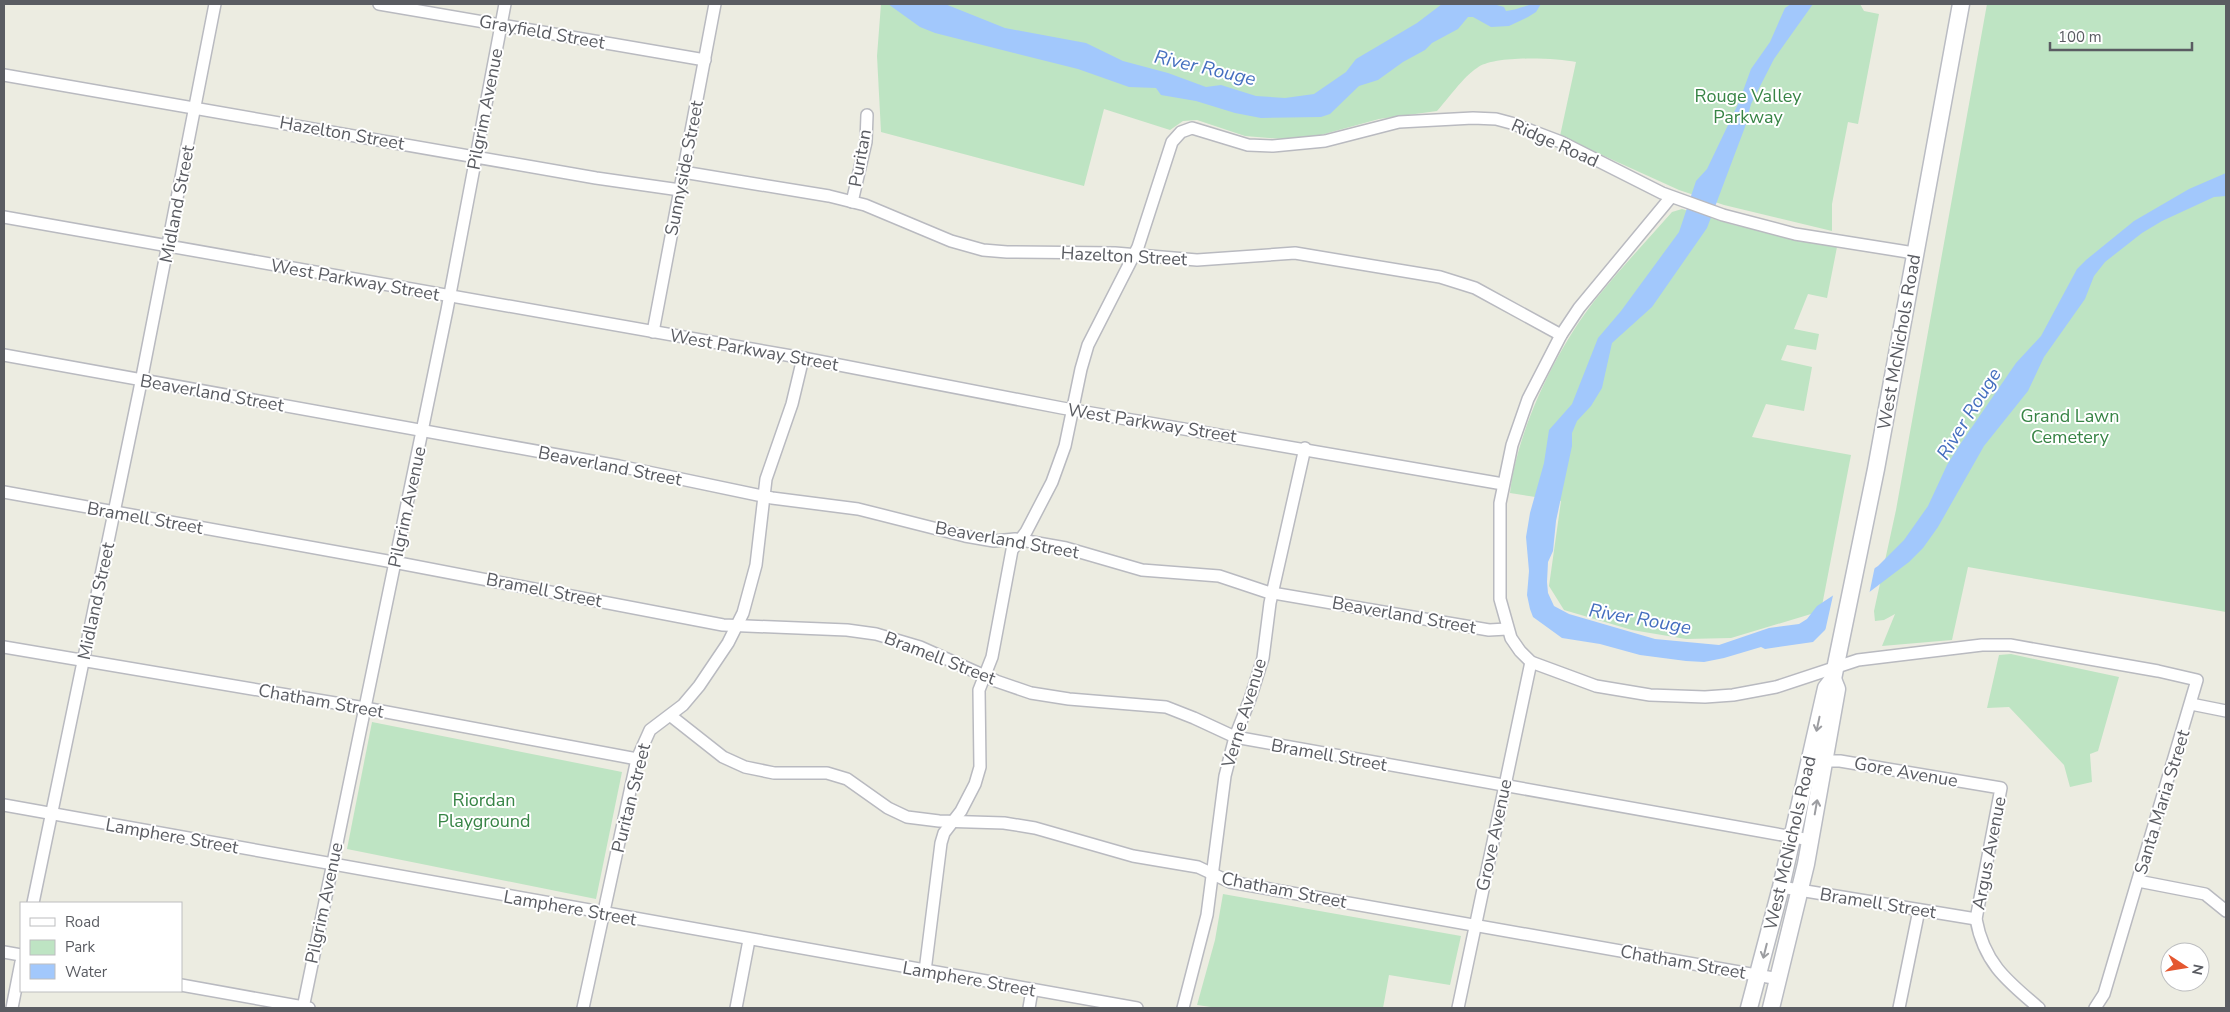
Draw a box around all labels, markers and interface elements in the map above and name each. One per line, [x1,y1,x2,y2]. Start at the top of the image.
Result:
street label: Grayfield Street [477,9,607,55]
scale bar [2050,20,2192,52]
text: 100 m [2058,27,2102,47]
water label: River Rouge [1152,44,1258,92]
street label: Pilgrim Avenue [461,46,509,172]
park label: Rouge Valley Parkway [1695,84,1802,129]
street label: Sunnyside Street [659,98,709,238]
street label: Hazelton Street [278,110,407,156]
street label: Ridge Road [1507,113,1603,173]
street label: Puritan [843,127,877,189]
street label: Midland Street [154,142,200,265]
street label: Hazelton Street [1060,241,1188,271]
street label: West McNichols Road [1872,252,1926,432]
street label: West Parkway Street [269,253,442,307]
street label: West Parkway Street [668,323,841,377]
water label: River Rouge [1931,363,2007,465]
street label: Beaverland Street [138,369,286,418]
street label: West Parkway Street [1066,398,1239,448]
park label: Grand Lawn Cemetery [2021,404,2119,449]
street label: Beaverland Street [536,440,684,492]
street label: Pilgrim Avenue [382,444,432,570]
street label: Bramell Street [85,496,206,540]
street label: Beaverland Street [933,516,1081,565]
street label: Midland Street [72,539,120,662]
street label: Bramell Street [484,567,605,613]
street label: Beaverland Street [1330,591,1478,640]
water label: River Rouge [1587,597,1693,641]
street label: Bramell Street [881,626,1000,690]
street label: Verne Avenue [1216,655,1272,772]
street label: Chatham Street [256,678,386,724]
one-way arrow [1813,716,1822,732]
street label: Santa Maria Street [2129,726,2196,877]
street label: Bramell Street [1269,733,1390,777]
street label: Puritan Street [606,740,656,855]
street label: Gore Avenue [1852,751,1960,793]
street label: West McNichols Road [1758,754,1822,932]
street label: Grove Avenue [1470,777,1518,893]
park label: Riordan Playground [438,788,531,833]
street label: Argus Avenue [1966,794,2012,912]
one-way arrow [1812,799,1822,815]
street label: Lamphere Street [104,812,241,860]
street label: Pilgrim Avenue [299,840,349,966]
street label: Chatham Street [1219,866,1349,914]
street label: Bramell Street [1818,882,1939,924]
street label: Lamphere Street [502,884,639,932]
legend [20,902,182,992]
text: Road [65,912,100,932]
text: Park [65,937,95,957]
street label: Chatham Street [1618,939,1748,985]
one-way arrow [1760,942,1769,958]
north arrow [2160,942,2210,992]
street label: Lamphere Street [901,955,1038,1003]
text: Water [65,962,108,982]
text: N [2187,962,2208,977]

